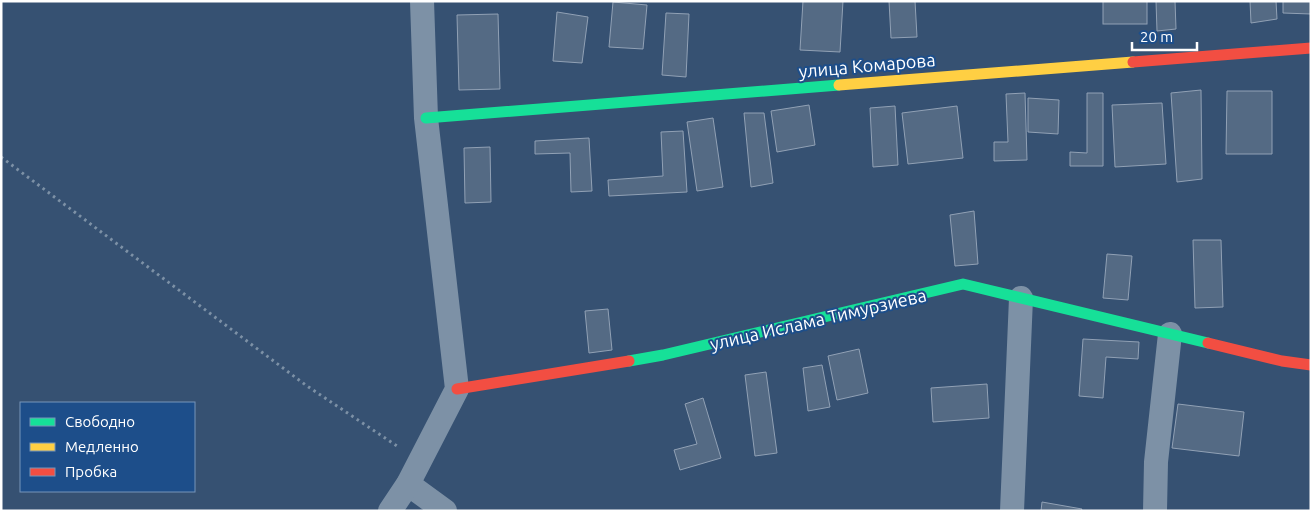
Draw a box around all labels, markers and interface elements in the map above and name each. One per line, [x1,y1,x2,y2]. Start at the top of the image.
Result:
scale bar [1132,20,1197,52]
text: 20 m [1140,28,1173,45]
street label: улица Комарова [798,49,936,81]
street label: улица Ислама Тимурзиева [708,284,928,354]
legend [20,402,195,492]
text: Свободно [65,413,135,430]
text: Медленно [65,438,139,455]
text: Пробка [65,463,117,480]

